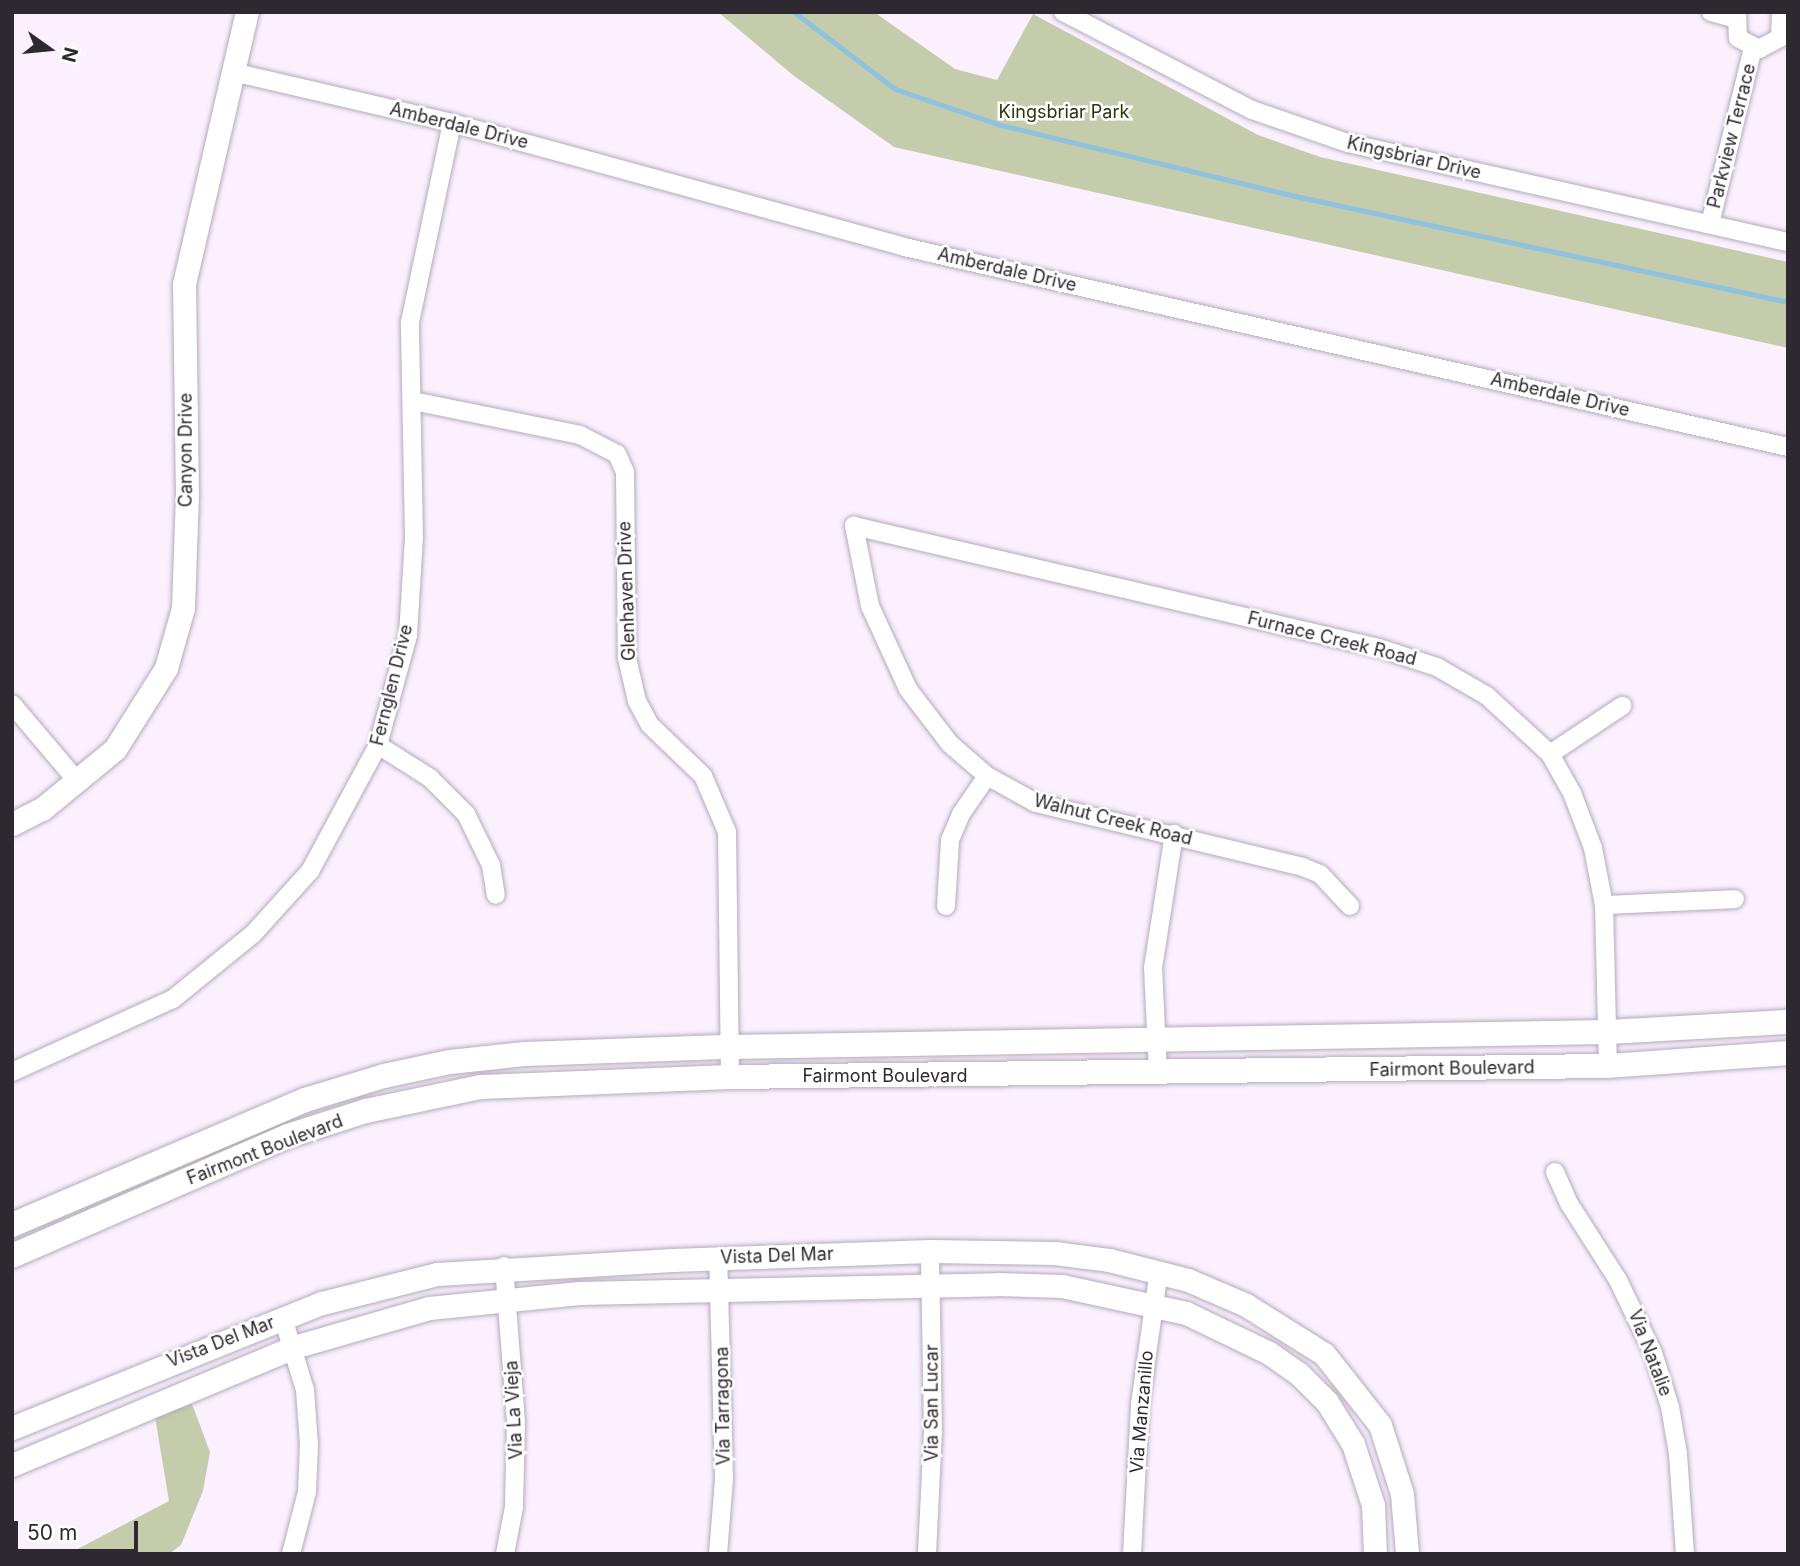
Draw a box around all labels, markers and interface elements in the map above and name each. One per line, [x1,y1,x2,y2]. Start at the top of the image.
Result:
north arrow [14,14,84,84]
text: N [57,45,83,65]
street label: Parkview Terrace [1704,61,1760,211]
street label: Amberdale Drive [388,98,530,154]
park label: Kingsbriar Park [999,101,1129,123]
street label: Kingsbriar Drive [1345,132,1483,184]
street label: Amberdale Drive [935,244,1079,296]
street label: Amberdale Drive [1488,369,1632,421]
street label: Canyon Drive [175,393,197,507]
street label: Glenhaven Drive [614,521,640,661]
street label: Furnace Creek Road [1245,608,1419,670]
street label: Fernglen Drive [366,622,418,748]
street label: Walnut Creek Road [1032,790,1194,850]
street label: Fairmont Boulevard [1369,1057,1535,1081]
street label: Fairmont Boulevard [802,1065,968,1087]
street label: Fairmont Boulevard [184,1110,346,1190]
street label: Vista Del Mar [720,1243,834,1269]
street label: Via Natalie [1624,1307,1676,1399]
street label: Vista Del Mar [164,1312,278,1372]
street label: Via San Lucar [921,1344,943,1462]
street label: Via Tarragona [711,1346,735,1466]
street label: Via Manzanillo [1126,1350,1158,1474]
street label: Via La Vieja [501,1360,527,1460]
scale bar [18,1506,142,1550]
text: 50 m [27,1520,77,1545]

